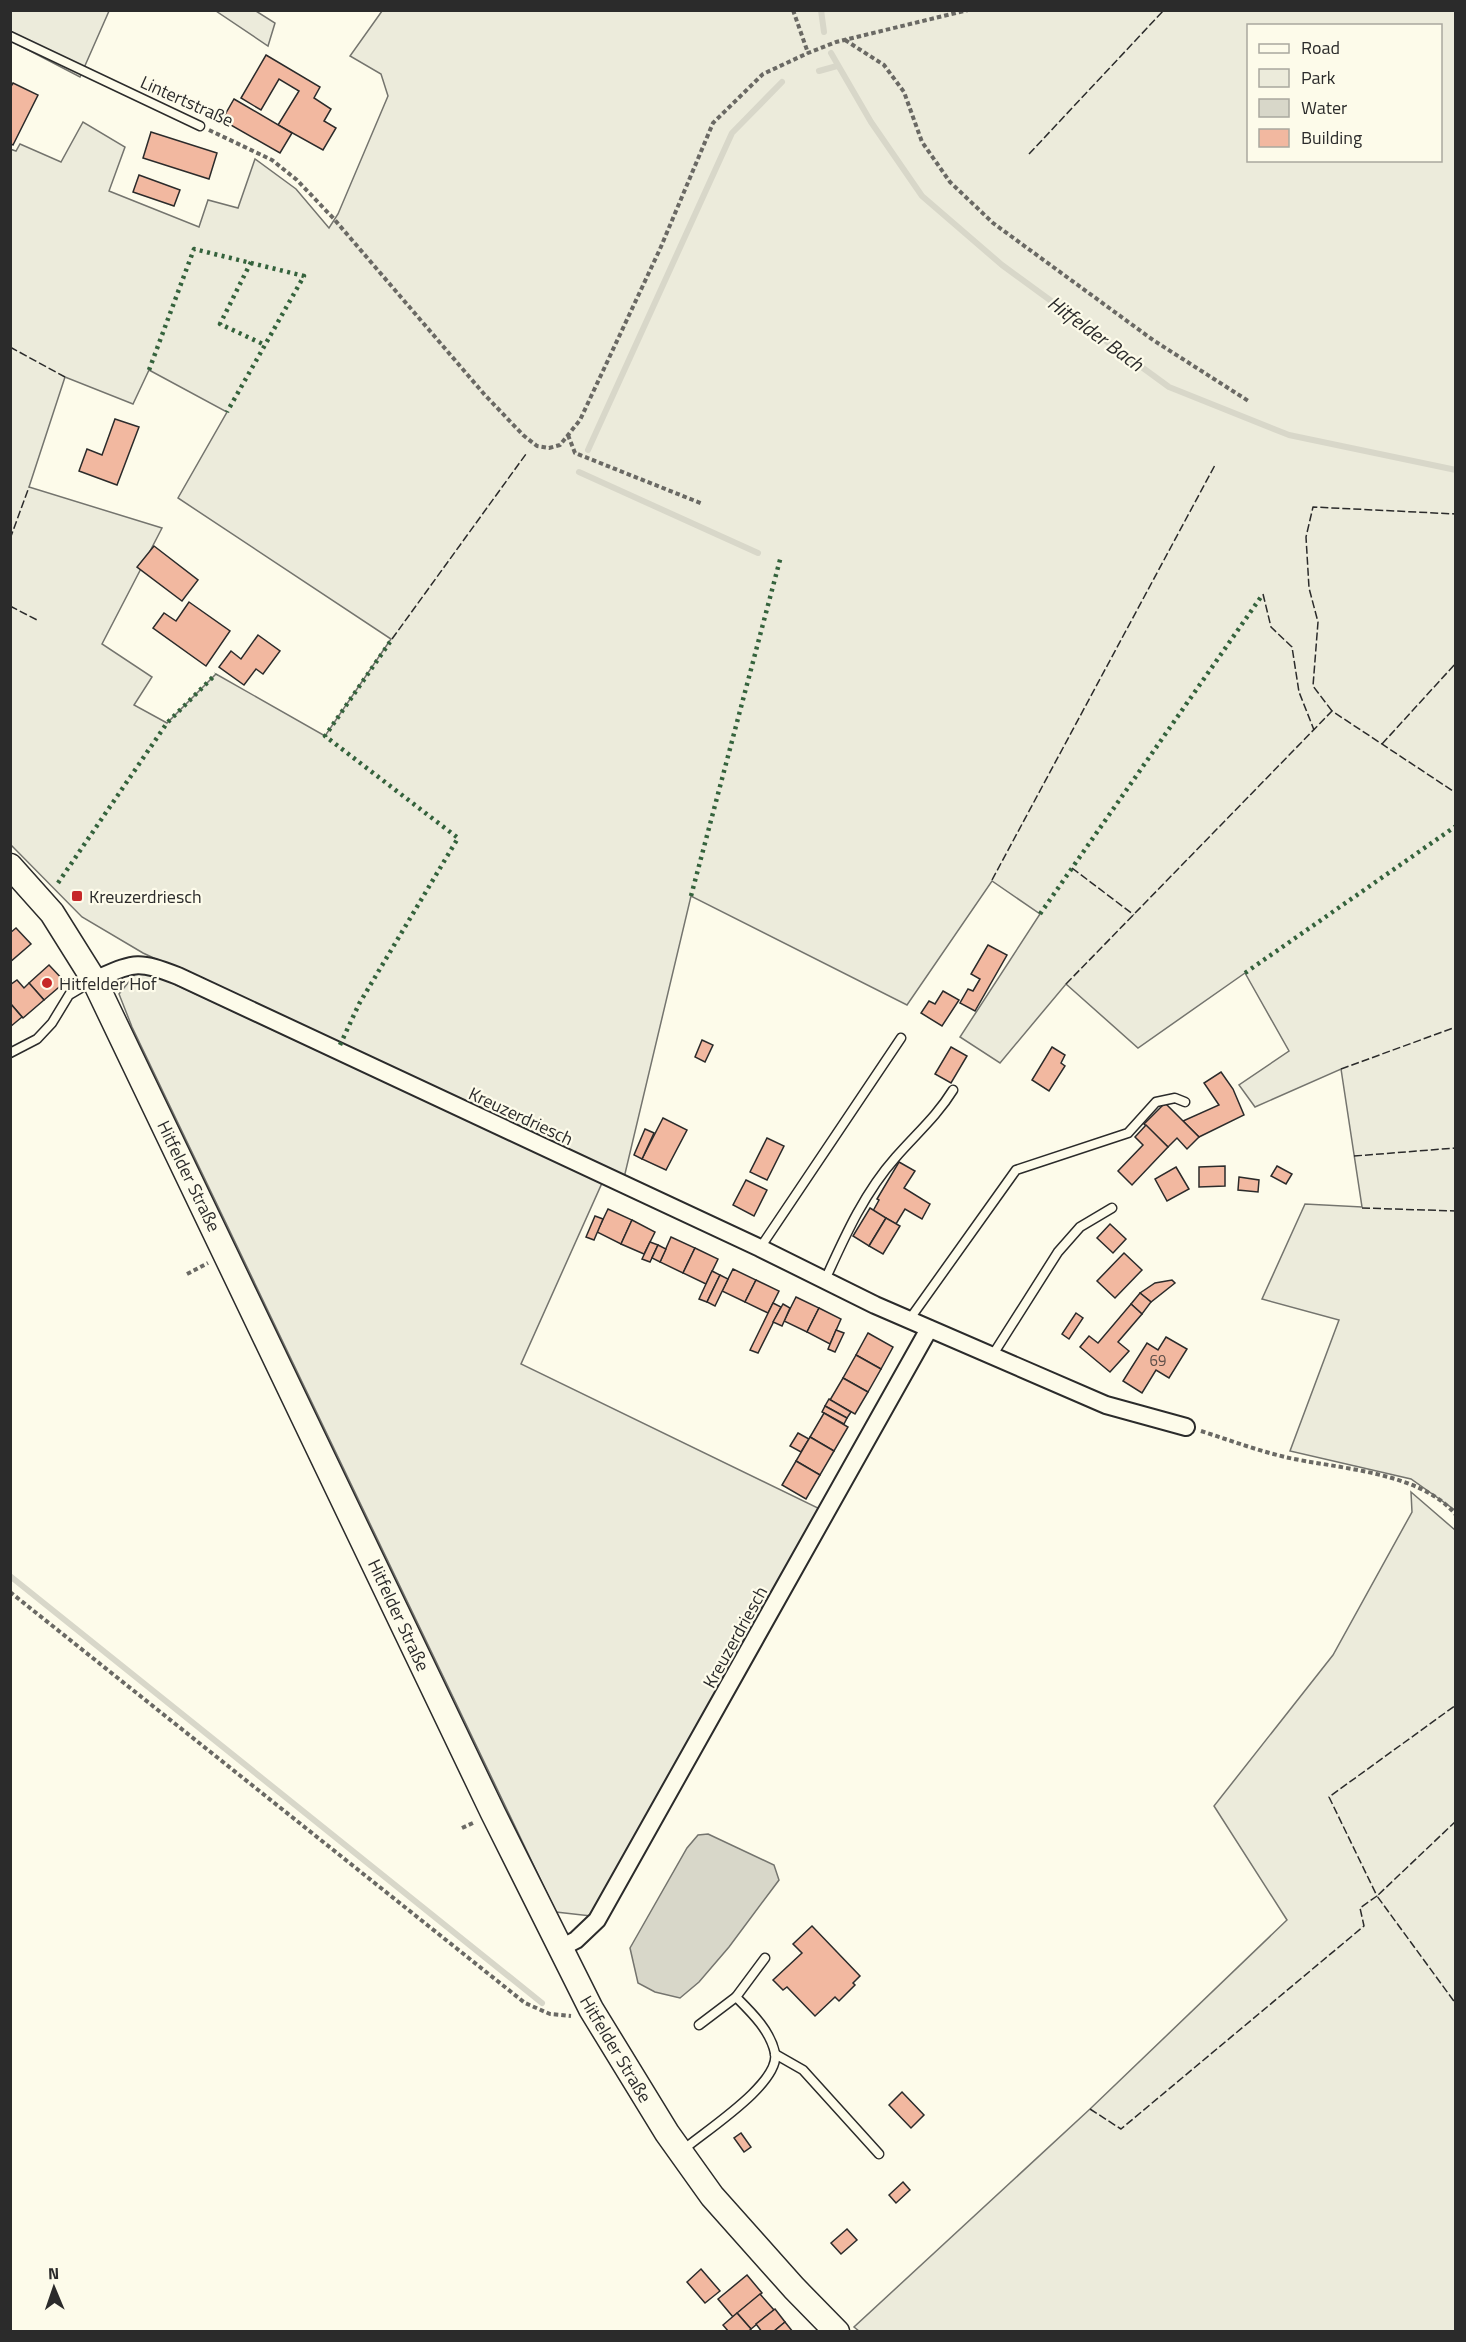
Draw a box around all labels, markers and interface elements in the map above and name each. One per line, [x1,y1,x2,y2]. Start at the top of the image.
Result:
legend [1247,24,1442,162]
text: Road [1301,34,1340,61]
text: Park [1301,64,1336,91]
street label: Lintertstraße [136,68,238,134]
text: Water [1301,94,1347,121]
text: Building [1301,124,1362,151]
water label: Hitfelder Bach [1042,288,1151,379]
place label: Kreuzerdriesch [89,883,202,910]
marker: Kreuzerdriesch [70,889,84,903]
place label: Hitfelder Hof [59,970,157,997]
marker: Hitfelder Hof [40,976,54,990]
street label: Kreuzerdriesch [464,1080,578,1152]
street label: Hitfelder Straße [150,1116,228,1236]
house number: 69 [1150,1349,1166,1372]
street label: Hitfelder Straße [361,1555,437,1675]
street label: Kreuzerdriesch [696,1581,774,1693]
street label: Hitfelder Straße [573,1990,659,2108]
north arrow [24,2258,84,2318]
text: N [48,2261,59,2285]

